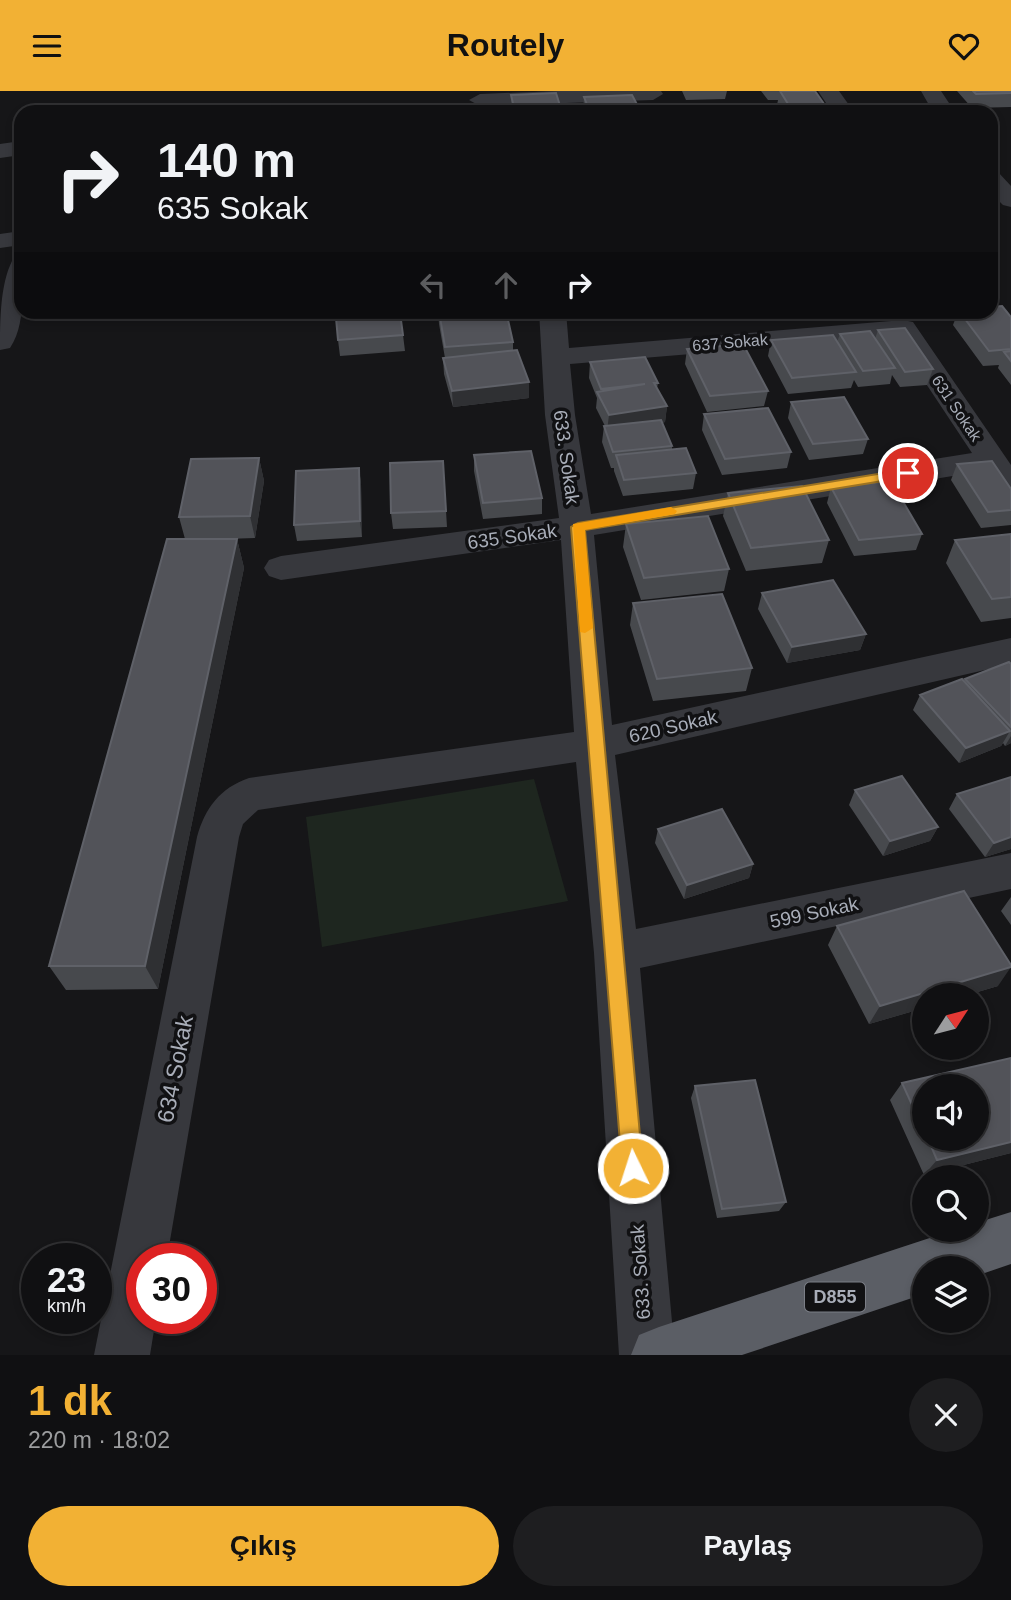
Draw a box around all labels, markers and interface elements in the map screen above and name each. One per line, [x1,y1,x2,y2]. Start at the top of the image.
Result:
icon: menu [28,27,66,65]
text: Routely [447,27,564,63]
icon: heart [945,27,983,65]
icon: right [42,133,133,224]
text: 140 m [157,133,296,187]
text: 635 Sokak [157,190,308,226]
icon: left [414,266,452,304]
icon: ahead [487,266,525,304]
icon: right [560,266,598,304]
street label: 637 Sokak [692,331,769,354]
street label: 631 Sokak [928,372,985,445]
street label: 633. Sokak [549,409,584,506]
pin [878,443,938,503]
icon: arrive [889,454,927,492]
street label: 635 Sokak [466,520,558,553]
street label: 620 Sokak [627,706,720,747]
street label: 599 Sokak [768,893,861,932]
north arrow [912,983,989,1061]
map controls [912,983,989,1333]
street label: 634 Sokak [152,1013,198,1125]
button: sound [912,1074,989,1151]
position arrow [596,1131,670,1205]
button: search [912,1165,989,1242]
street label: 633. Sokak [627,1223,654,1320]
speed limit sign: 30 [126,1243,217,1334]
button: layers [912,1256,989,1333]
text: 23 [47,1260,86,1299]
road number: D855 [805,1282,865,1311]
text: km/h [47,1296,86,1316]
text: 1 dk [28,1377,112,1424]
button: close [909,1378,983,1452]
text: 220 m · 18:02 [28,1427,170,1453]
button: Çıkış [28,1506,499,1586]
button: Paylaş [513,1506,983,1586]

